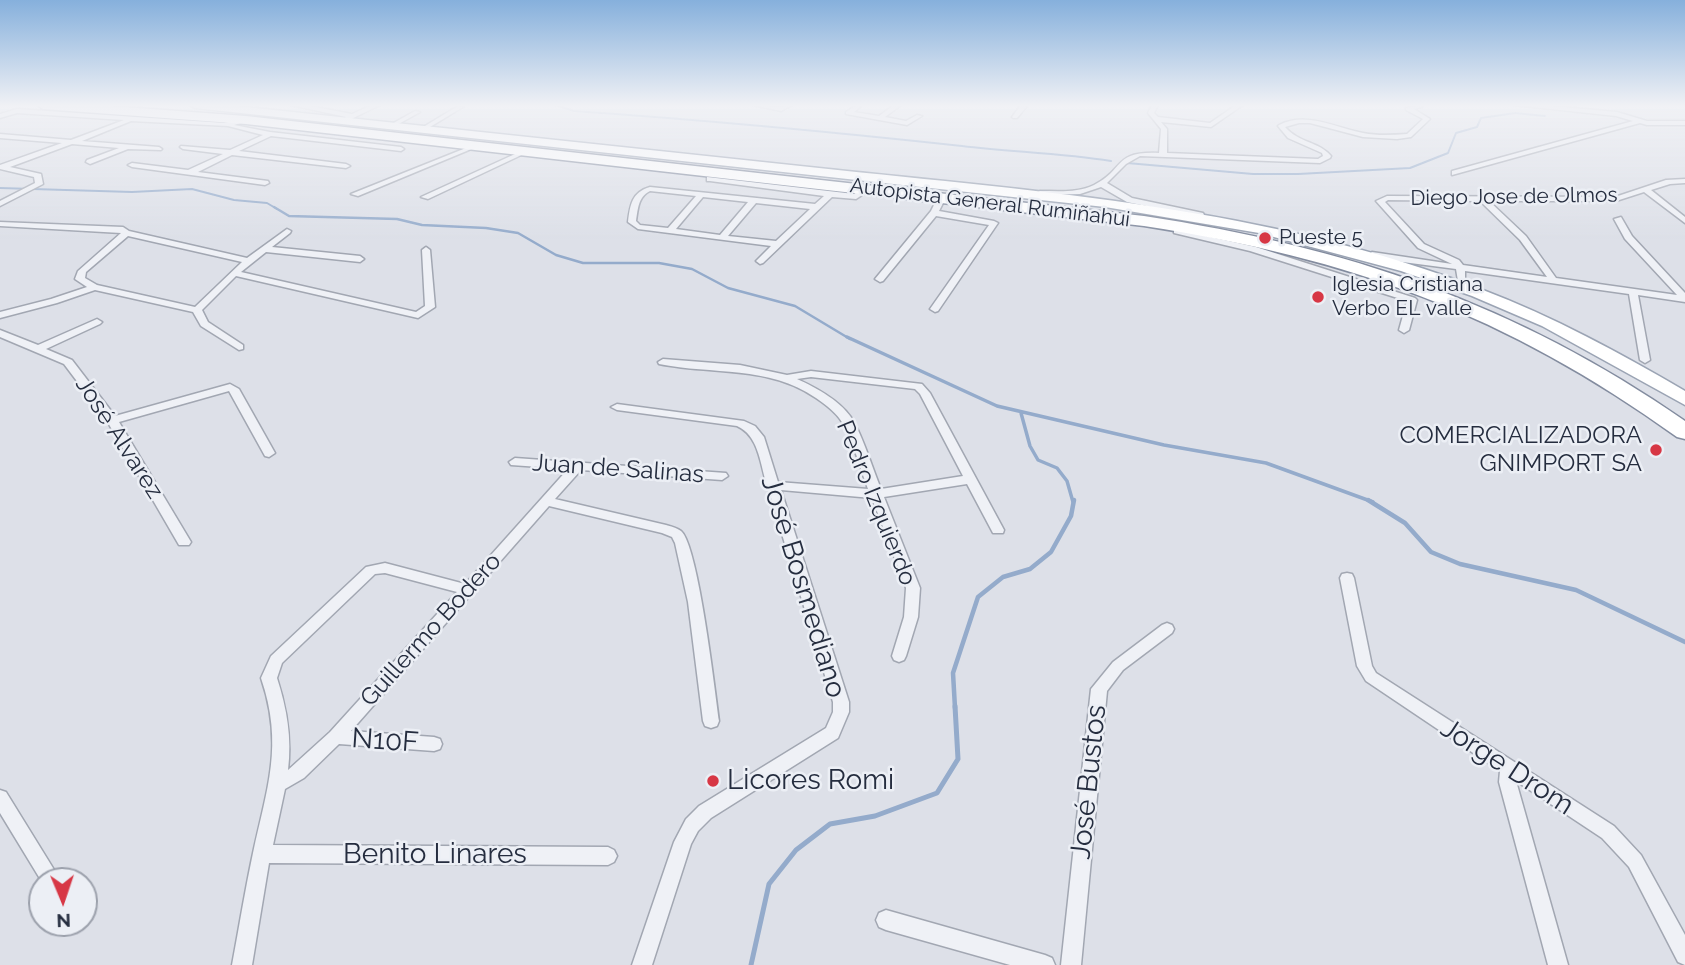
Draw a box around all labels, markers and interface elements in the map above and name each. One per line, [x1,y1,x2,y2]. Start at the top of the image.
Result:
street label: Autopista General Rumiñahui [849,173,1131,233]
street label: Diego Jose de Olmos [1410,183,1618,211]
place label: Pueste 5 [1279,225,1363,251]
marker: Pueste 5 [1257,230,1273,246]
place label: Iglesia Cristiana Verbo EL valle [1332,272,1483,322]
marker: Iglesia Cristiana Verbo EL valle [1310,289,1326,305]
street label: José Alvarez [69,372,169,504]
street label: Pedro Izquierdo [830,416,922,590]
place label: COMERCIALIZADORA GNIMPORT SA [1399,422,1642,478]
marker: COMERCIALIZADORA GNIMPORT SA [1648,442,1664,458]
street label: Juan de Salinas [531,449,705,489]
street label: José Bosmediano [753,472,853,702]
street label: Guillermo Bodero [355,547,507,713]
street label: José Bustos [1064,703,1114,861]
street label: Jorge Drom [1434,712,1580,822]
street label: N10F [350,722,420,760]
place label: Licores Romi [727,764,894,798]
marker: Licores Romi [705,773,721,789]
street label: Benito Linares [343,838,527,872]
north arrow [28,867,98,937]
text: N [56,910,71,932]

